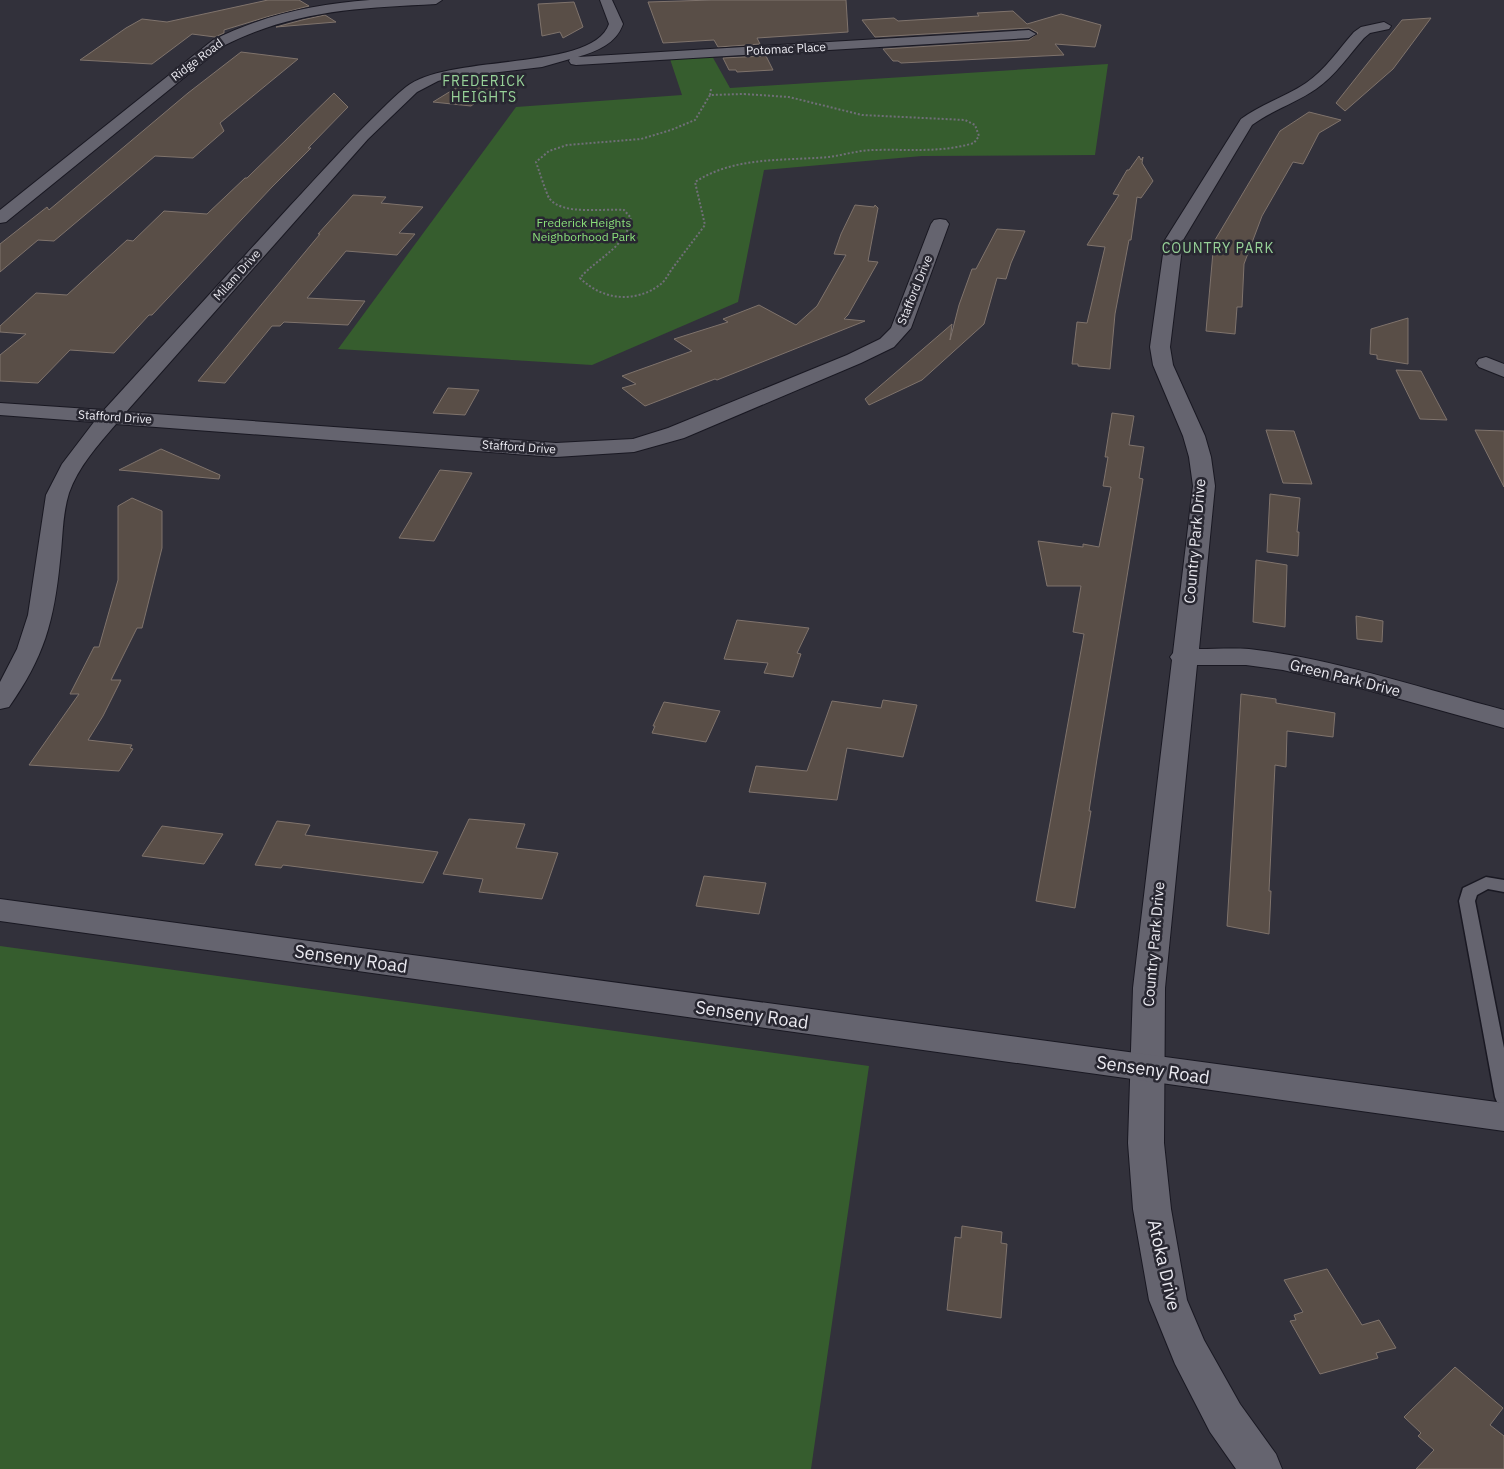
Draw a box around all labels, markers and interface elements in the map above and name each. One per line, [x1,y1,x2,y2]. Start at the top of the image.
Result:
street label: Ridge Road [168,35,226,84]
street label: Potomac Place [746,39,827,58]
district label: FREDERICK HEIGHTS [442,72,526,106]
park label: Frederick Heights Neighborhood Park [532,215,636,244]
district label: COUNTRY PARK [1162,239,1274,257]
street label: Milam Drive [210,246,264,303]
street label: Stafford Drive [894,252,936,327]
street label: Stafford Drive [78,406,153,427]
street label: Stafford Drive [482,436,557,457]
street label: Country Park Drive [1180,478,1209,604]
street label: Green Park Drive [1288,655,1402,700]
street label: Country Park Drive [1139,881,1168,1007]
street label: Senseny Road [293,939,409,978]
street label: Senseny Road [694,995,810,1034]
street label: Senseny Road [1095,1050,1211,1089]
street label: Atoka Drive [1143,1217,1186,1313]

